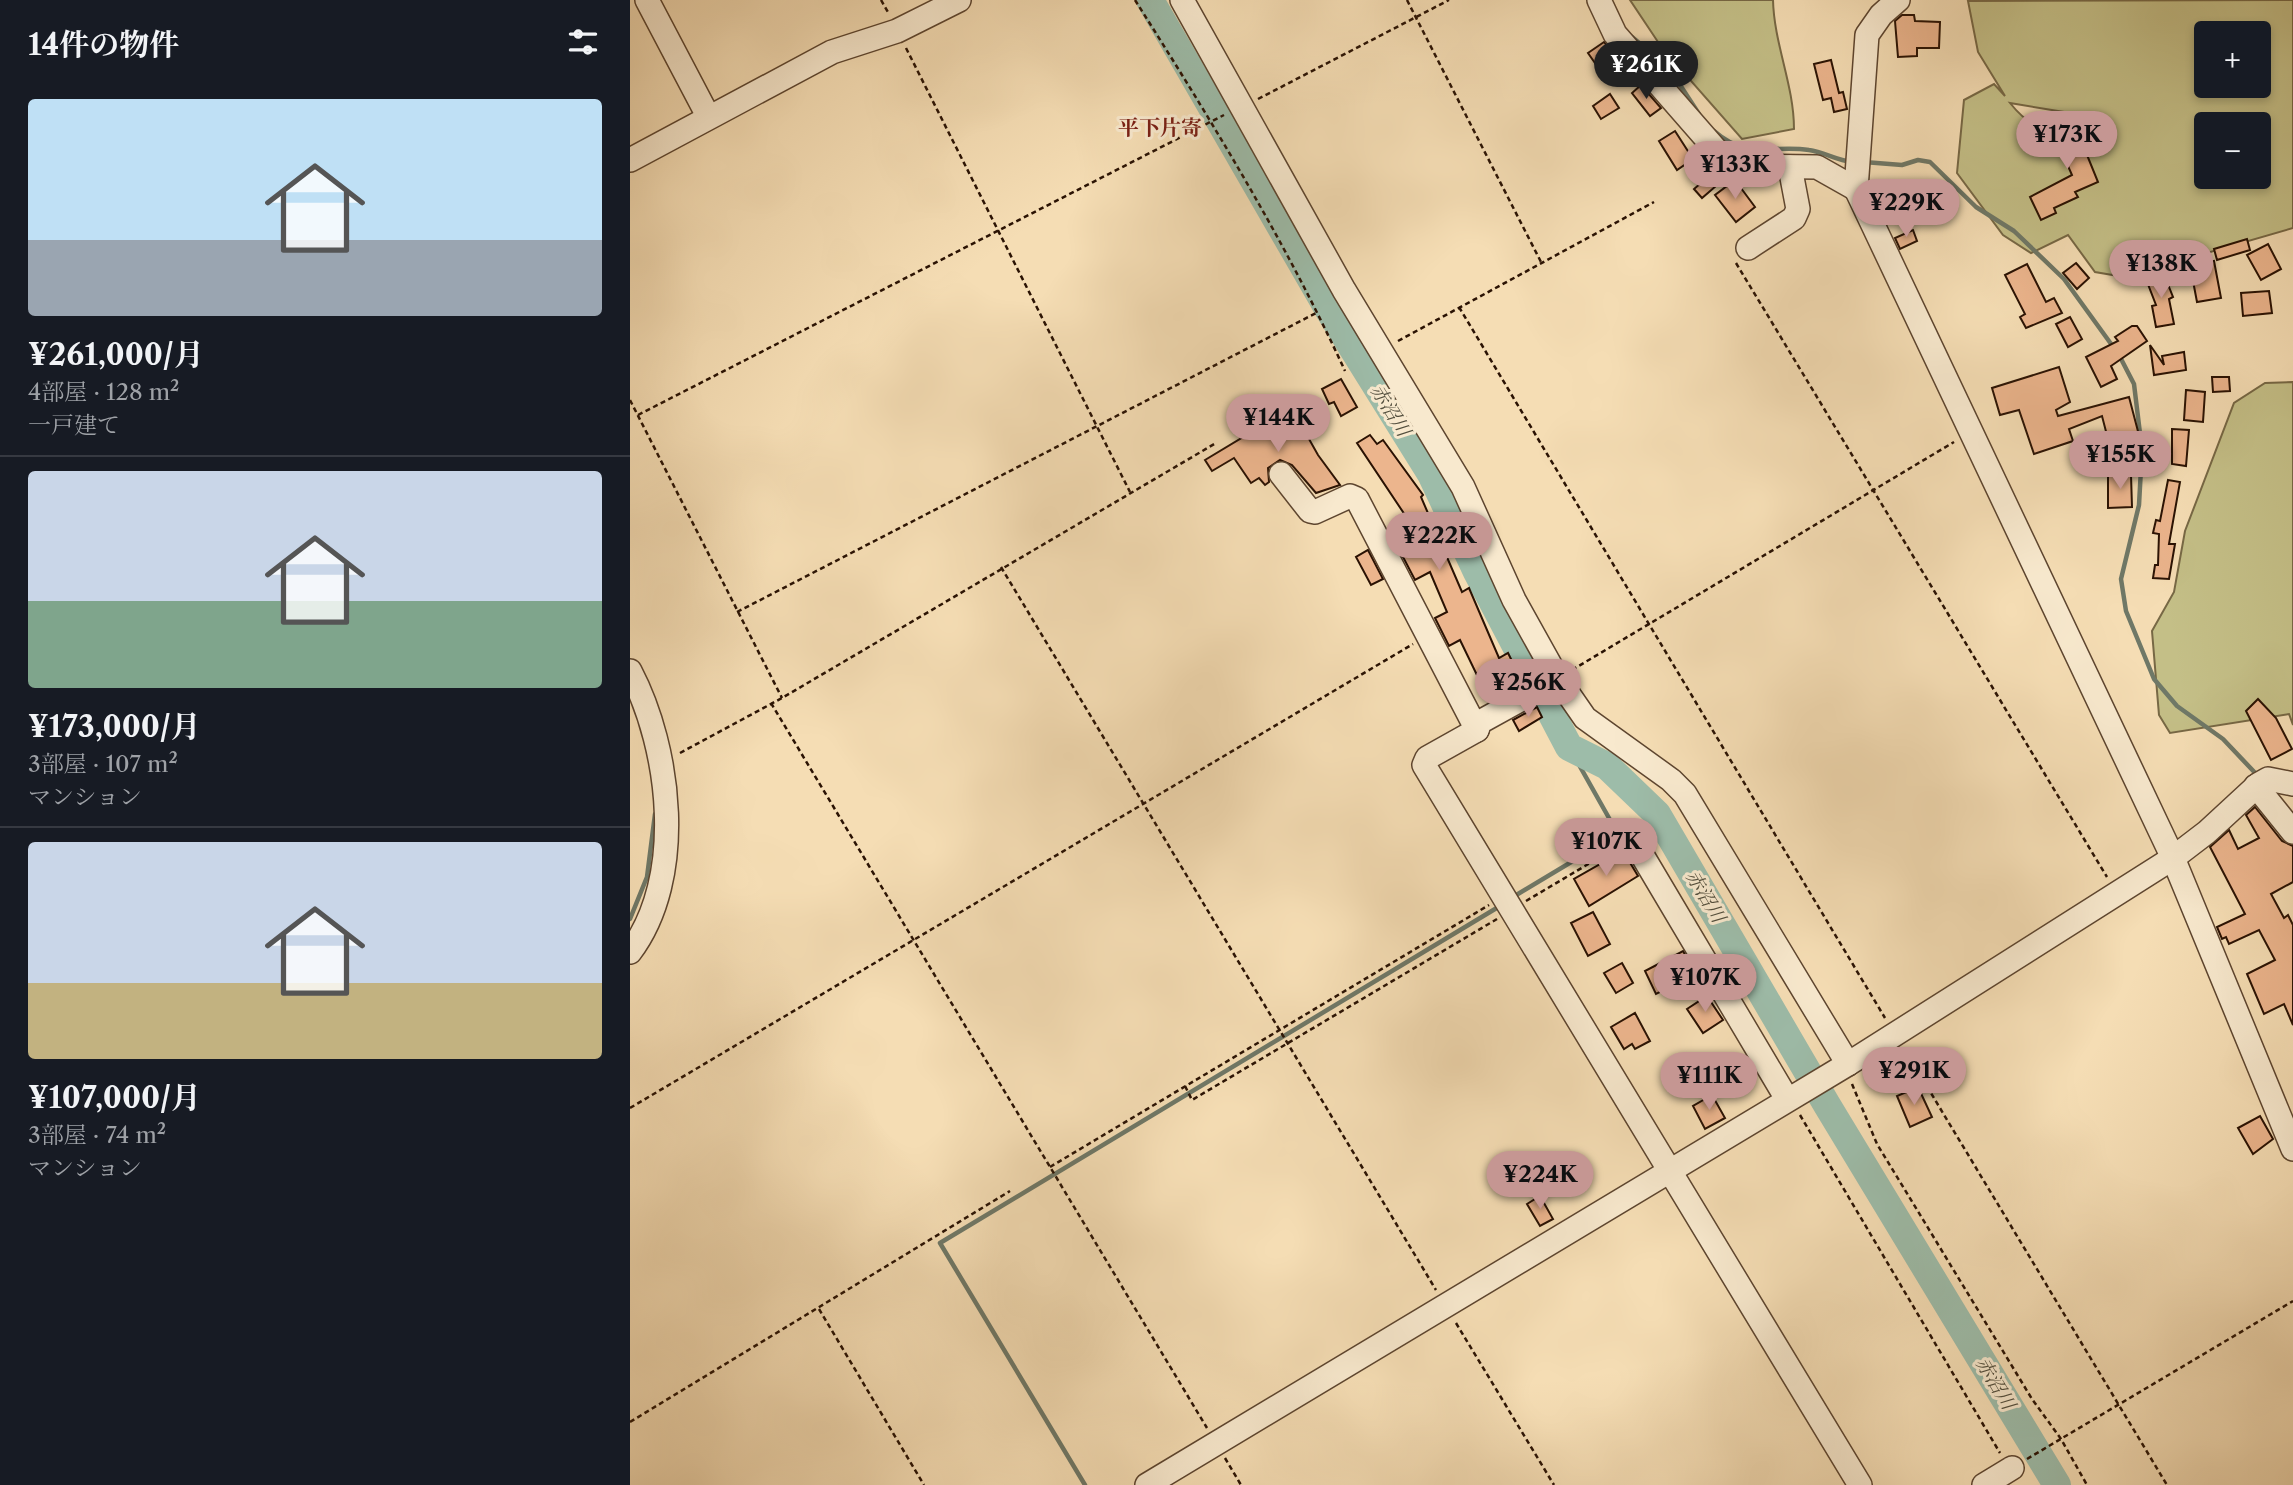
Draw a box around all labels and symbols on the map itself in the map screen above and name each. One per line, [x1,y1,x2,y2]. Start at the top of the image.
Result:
pin: ¥261K [1597,42,1695,101]
pin: ¥173K [2018,111,2116,171]
district label: 平下片寄 [1118,115,1202,140]
pin: ¥133K [1686,142,1784,201]
pin: ¥229K [1857,180,1955,239]
pin: ¥138K [2112,240,2210,300]
water label: 赤沼川 [1366,380,1416,442]
pin: ¥144K [1229,394,1327,454]
pin: ¥155K [2071,432,2169,491]
pin: ¥222K [1390,512,1488,572]
pin: ¥256K [1479,660,1577,719]
pin: ¥107K [1557,818,1655,878]
water label: 赤沼川 [1681,866,1731,928]
pin: ¥107K [1656,954,1754,1014]
pin: ¥291K [1865,1048,1963,1107]
pin: ¥111K [1660,1052,1758,1112]
pin: ¥224K [1491,1152,1589,1211]
water label: 赤沼川 [1971,1353,2021,1415]

